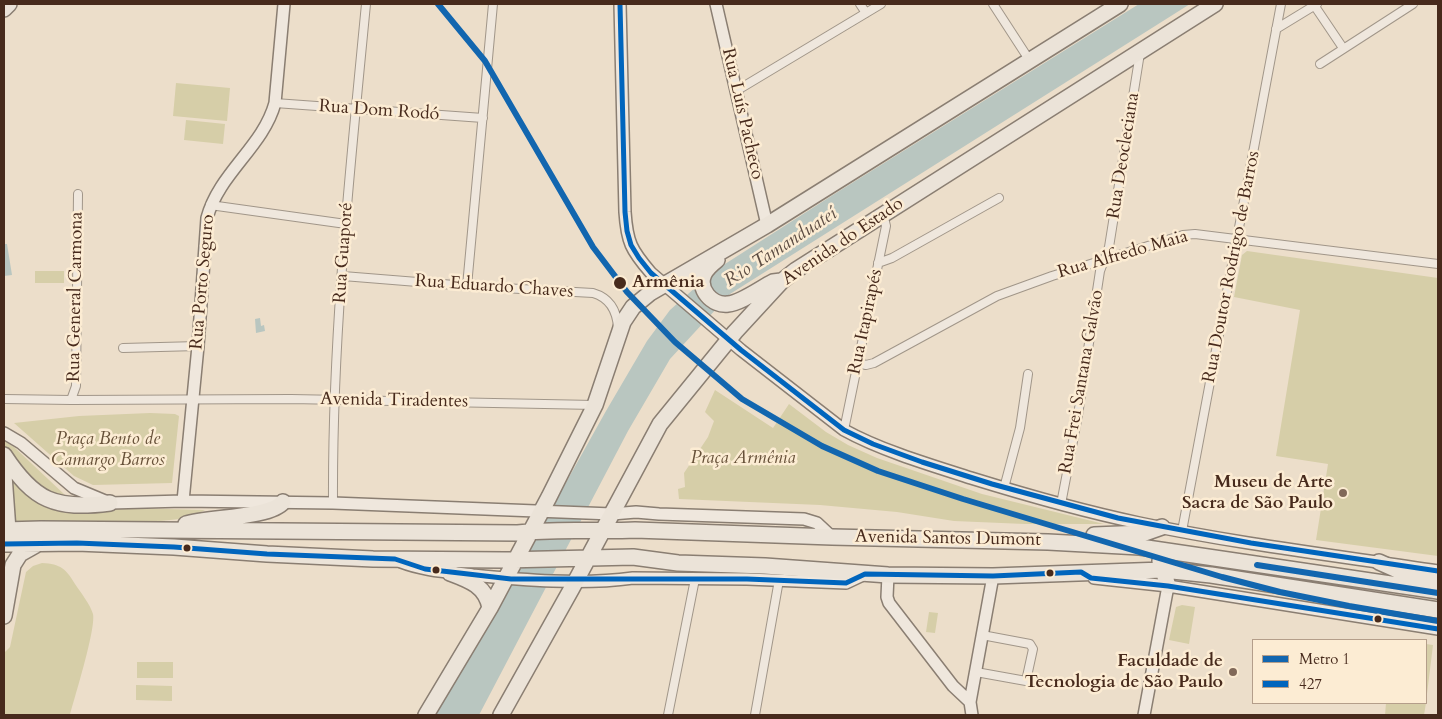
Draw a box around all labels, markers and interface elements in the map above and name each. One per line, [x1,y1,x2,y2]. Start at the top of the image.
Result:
street label: Rua Luís Pacheco [716,46,768,182]
street label: Rua Deocleciana [1103,91,1145,221]
street label: Rua Dom Rodó [318,96,440,126]
street label: Rua Doutor Rodrigo de Barros [1199,149,1265,385]
street label: Avenida do Estado [778,193,908,291]
street label: Rua Guaporé [330,202,358,304]
water label: Rio Tamanduateí [720,203,842,293]
street label: Rua General Carmona [64,212,88,382]
street label: Rua Porto Seguro [186,214,220,350]
street label: Rua Alfredo Maia [1055,226,1191,284]
street label: Rua Itapirapés [844,267,888,377]
street label: Rua Eduardo Chaves [414,271,574,303]
place label: Armênia [632,272,704,294]
marker: Armênia [612,275,628,291]
street label: Rua Frei Santana Galvão [1055,288,1109,476]
street label: Avenida Tiradentes [320,389,468,413]
park label: Praça Bento de Camargo Barros [51,429,165,472]
park label: Praça Armênia [691,448,795,470]
place label: Museu de Arte Sacra de São Paulo [1182,472,1333,514]
marker: Museu de Arte Sacra de São Paulo [1337,487,1349,499]
street label: Avenida Santos Dumont [855,527,1041,551]
unlabelled marker [182,543,192,553]
unlabelled marker [431,565,441,575]
unlabelled marker [1045,568,1055,578]
unlabelled marker [1373,614,1383,624]
legend [1252,639,1427,704]
text: Metro 1 [1299,649,1350,669]
place label: Faculdade de Tecnologia de São Paulo [1025,651,1223,694]
marker: Faculdade de Tecnologia de São Paulo [1227,666,1239,678]
text: 427 [1299,674,1322,694]

